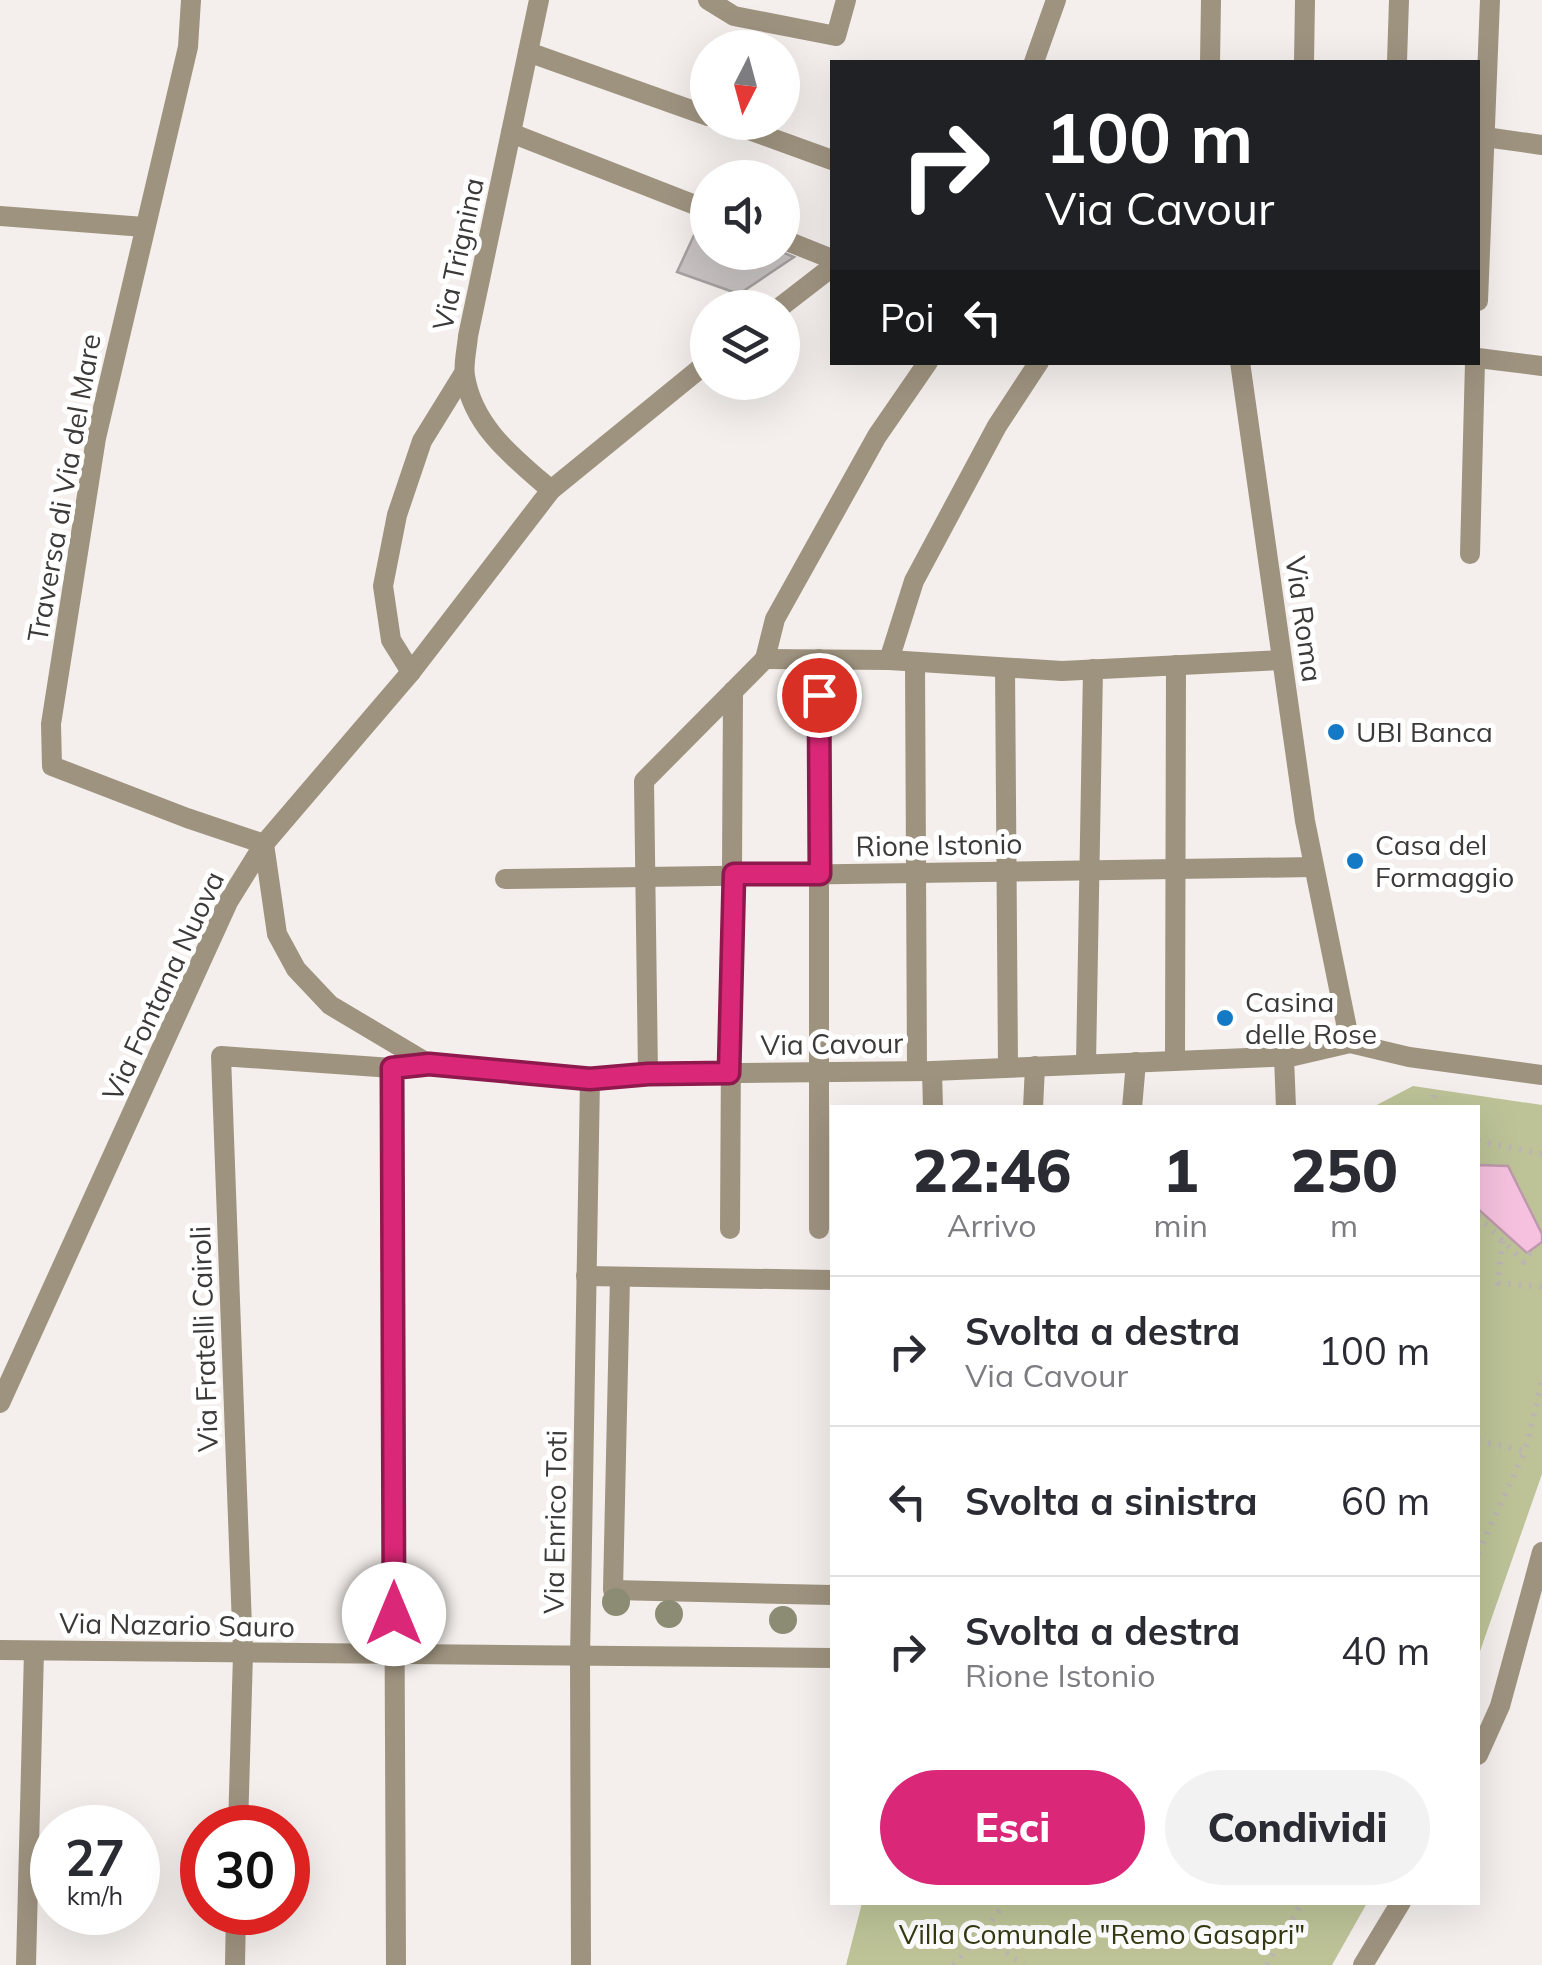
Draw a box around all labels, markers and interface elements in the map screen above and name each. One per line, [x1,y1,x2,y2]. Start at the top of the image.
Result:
north arrow [690,30,800,140]
map controls [690,30,800,400]
text: 100 m [1045,93,1253,181]
icon: right [880,100,1010,230]
button: sound [690,160,800,270]
street label: Via Trignina [424,174,491,333]
text: Via Cavour [1045,180,1274,236]
button: layers [690,290,800,400]
icon: left [955,290,1010,345]
text: Poi [880,294,935,342]
street label: Traversa di Via del Mare [19,331,108,645]
street label: Via Roma [1278,554,1331,684]
pin [777,653,862,738]
icon: arrive [792,668,847,723]
place label: UBI Banca [1356,714,1493,749]
marker: UBI Banca [1325,721,1347,743]
street label: Rione Istonio [855,826,1023,863]
place label: Casa del Formaggio [1375,827,1514,894]
marker: Casa del Formaggio [1344,850,1366,872]
street label: Via Fontana Nuova [94,865,231,1106]
place label: Casina delle Rose [1245,984,1377,1051]
marker: Casina delle Rose [1214,1007,1236,1029]
street label: Via Cavour [760,1025,904,1062]
text: 22:46 [912,1132,1072,1207]
text: 1 [1163,1132,1199,1207]
text: 250 [1290,1132,1398,1207]
text: Arrivo [947,1205,1036,1245]
text: min [1154,1205,1208,1245]
text: m [1330,1205,1358,1245]
street label: Via Fratelli Cairoli [182,1225,225,1453]
text: Svolta a destra [965,1307,1240,1355]
icon: right [880,1324,935,1379]
text: 100 m [1318,1327,1430,1375]
text: Via Cavour [965,1355,1128,1395]
street label: Via Enrico Toti [535,1430,574,1614]
icon: left [880,1474,935,1529]
text: Svolta a sinistra [965,1477,1258,1525]
text: 60 m [1341,1477,1430,1525]
position arrow [342,1562,446,1666]
street label: Via Nazario Sauro [59,1605,295,1644]
text: Svolta a destra [965,1607,1240,1655]
icon: right [880,1624,935,1679]
text: 40 m [1341,1627,1430,1675]
text: Rione Istonio [965,1655,1156,1695]
button: Esci [880,1770,1145,1885]
button: Condividi [1165,1770,1430,1885]
speed limit sign: 30 [180,1805,310,1935]
text: 27 [65,1826,125,1889]
text: km/h [67,1880,123,1911]
park label: Villa Comunale "Remo Gasapri" [899,1916,1305,1951]

